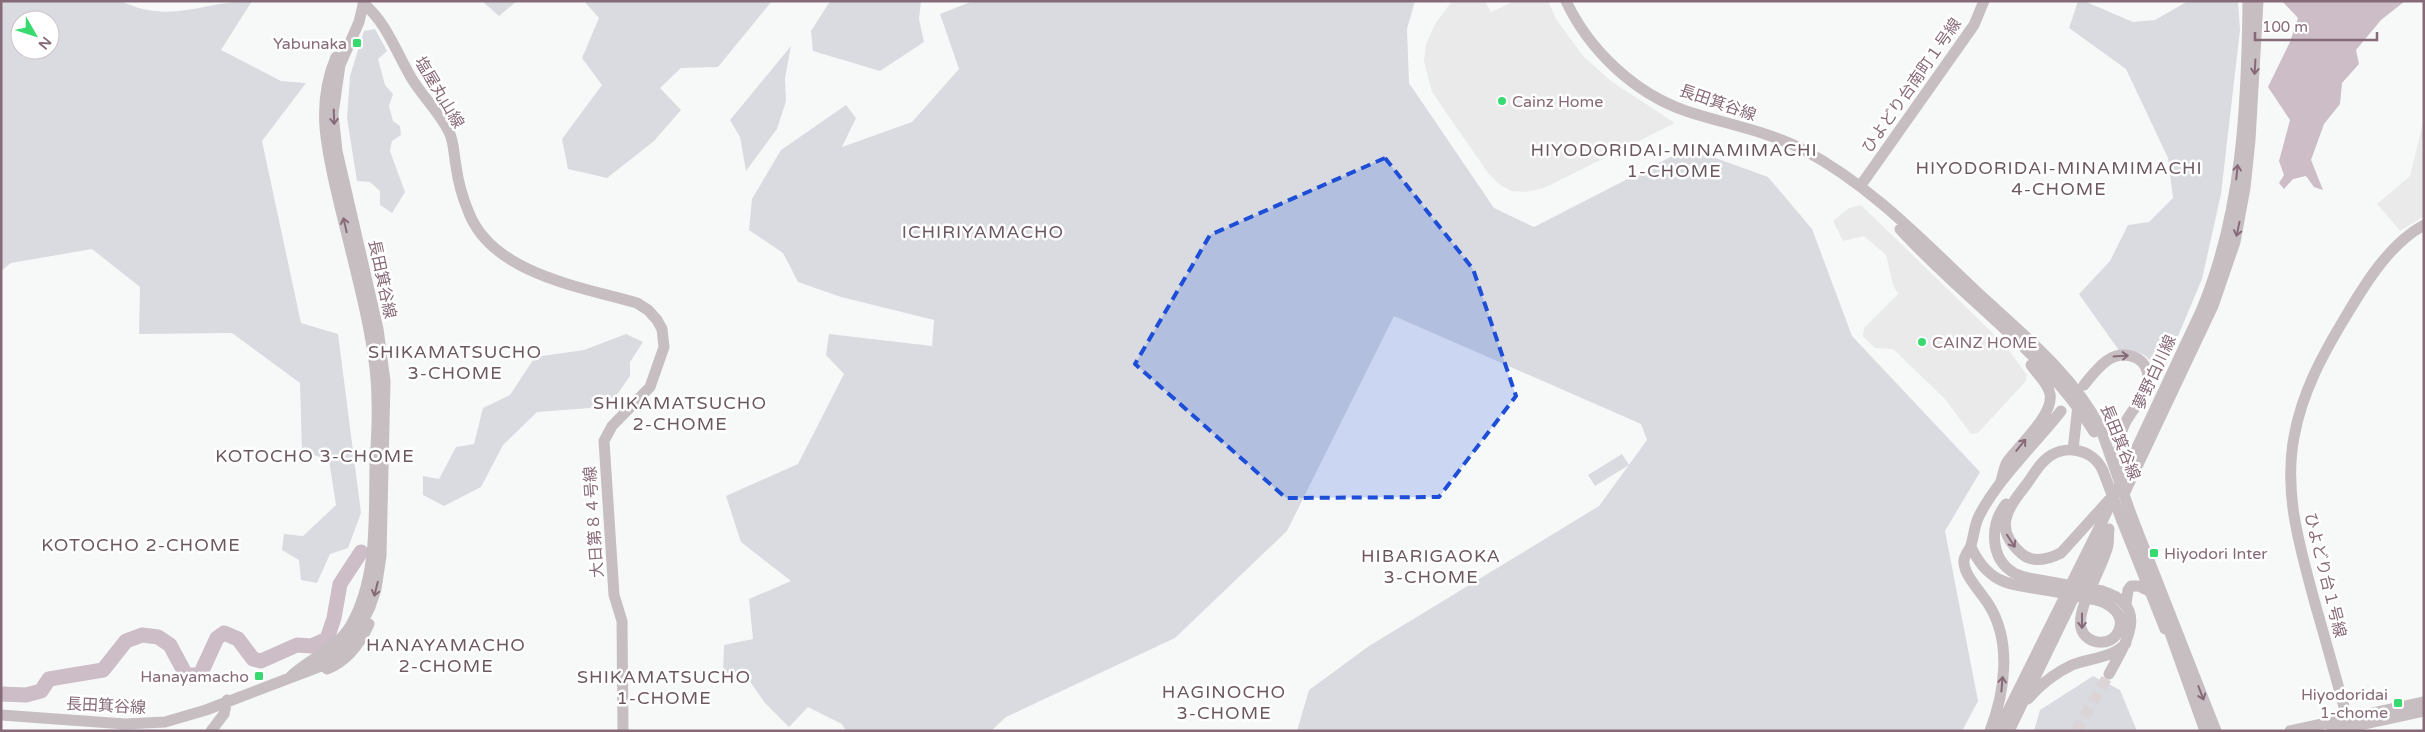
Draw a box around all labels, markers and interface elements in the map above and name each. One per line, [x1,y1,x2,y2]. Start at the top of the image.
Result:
north arrow [10,10,60,60]
scale bar [2255,10,2378,42]
street label: ひよどり台南町１号線 [1858,14,1966,157]
text: 100 m [2262,18,2308,36]
text: N [35,33,55,53]
place label: Yabunaka [273,34,347,54]
marker: Yabunaka [351,37,363,49]
street label: 塩屋丸山線 [410,53,468,132]
one-way arrow [2251,59,2260,75]
street label: 長田箕谷線 [1677,80,1759,125]
place label: Cainz Home [1512,92,1603,112]
marker: Cainz Home [1496,95,1508,107]
one-way arrow [329,108,339,125]
district label: HIYODORIDAI-MINAMIMACHI 1-CHOME [1530,139,1818,182]
district label: HIYODORIDAI-MINAMIMACHI 4-CHOME [1915,157,2203,200]
one-way arrow [2232,164,2242,180]
one-way arrow [340,218,349,234]
one-way arrow [2233,220,2242,236]
district label: ICHIRIYAMACHO [902,221,1064,243]
street label: 長田箕谷線 [364,238,400,320]
street label: 夢野白川線 [2129,332,2181,413]
place label: CAINZ HOME [1932,333,2038,353]
marker: CAINZ HOME [1916,336,1928,348]
district label: SHIKAMATSUCHO 3-CHOME [368,341,542,384]
one-way arrow [2113,351,2129,360]
district label: SHIKAMATSUCHO 2-CHOME [593,392,767,435]
street label: 長田箕谷線 [2096,402,2144,483]
one-way arrow [2016,439,2027,452]
district label: KOTOCHO 3-CHOME [215,445,415,467]
street label: 大日第８４号線 [580,465,608,578]
street label: ひよどり台１号線 [2300,511,2350,640]
district label: KOTOCHO 2-CHOME [41,534,241,556]
one-way arrow [2007,534,2017,548]
place label: Hiyodori Inter [2164,544,2268,564]
district label: HIBARIGAOKA 3-CHOME [1361,545,1501,588]
marker: Hiyodori Inter [2148,547,2160,559]
one-way arrow [371,580,380,596]
one-way arrow [2077,613,2087,629]
district label: HANAYAMACHO 2-CHOME [366,634,526,677]
district label: SHIKAMATSUCHO 1-CHOME [577,666,751,709]
place label: Hanayamacho [140,667,249,687]
marker: Hanayamacho [253,670,265,682]
one-way arrow [1997,676,2007,692]
district label: HAGINOCHO 3-CHOME [1162,681,1286,724]
one-way arrow [2198,685,2207,700]
place label: Hiyodoridai 1-chome [2301,685,2388,723]
street label: 長田箕谷線 [65,694,146,718]
marker: Hiyodoridai 1-chome [2392,697,2404,709]

